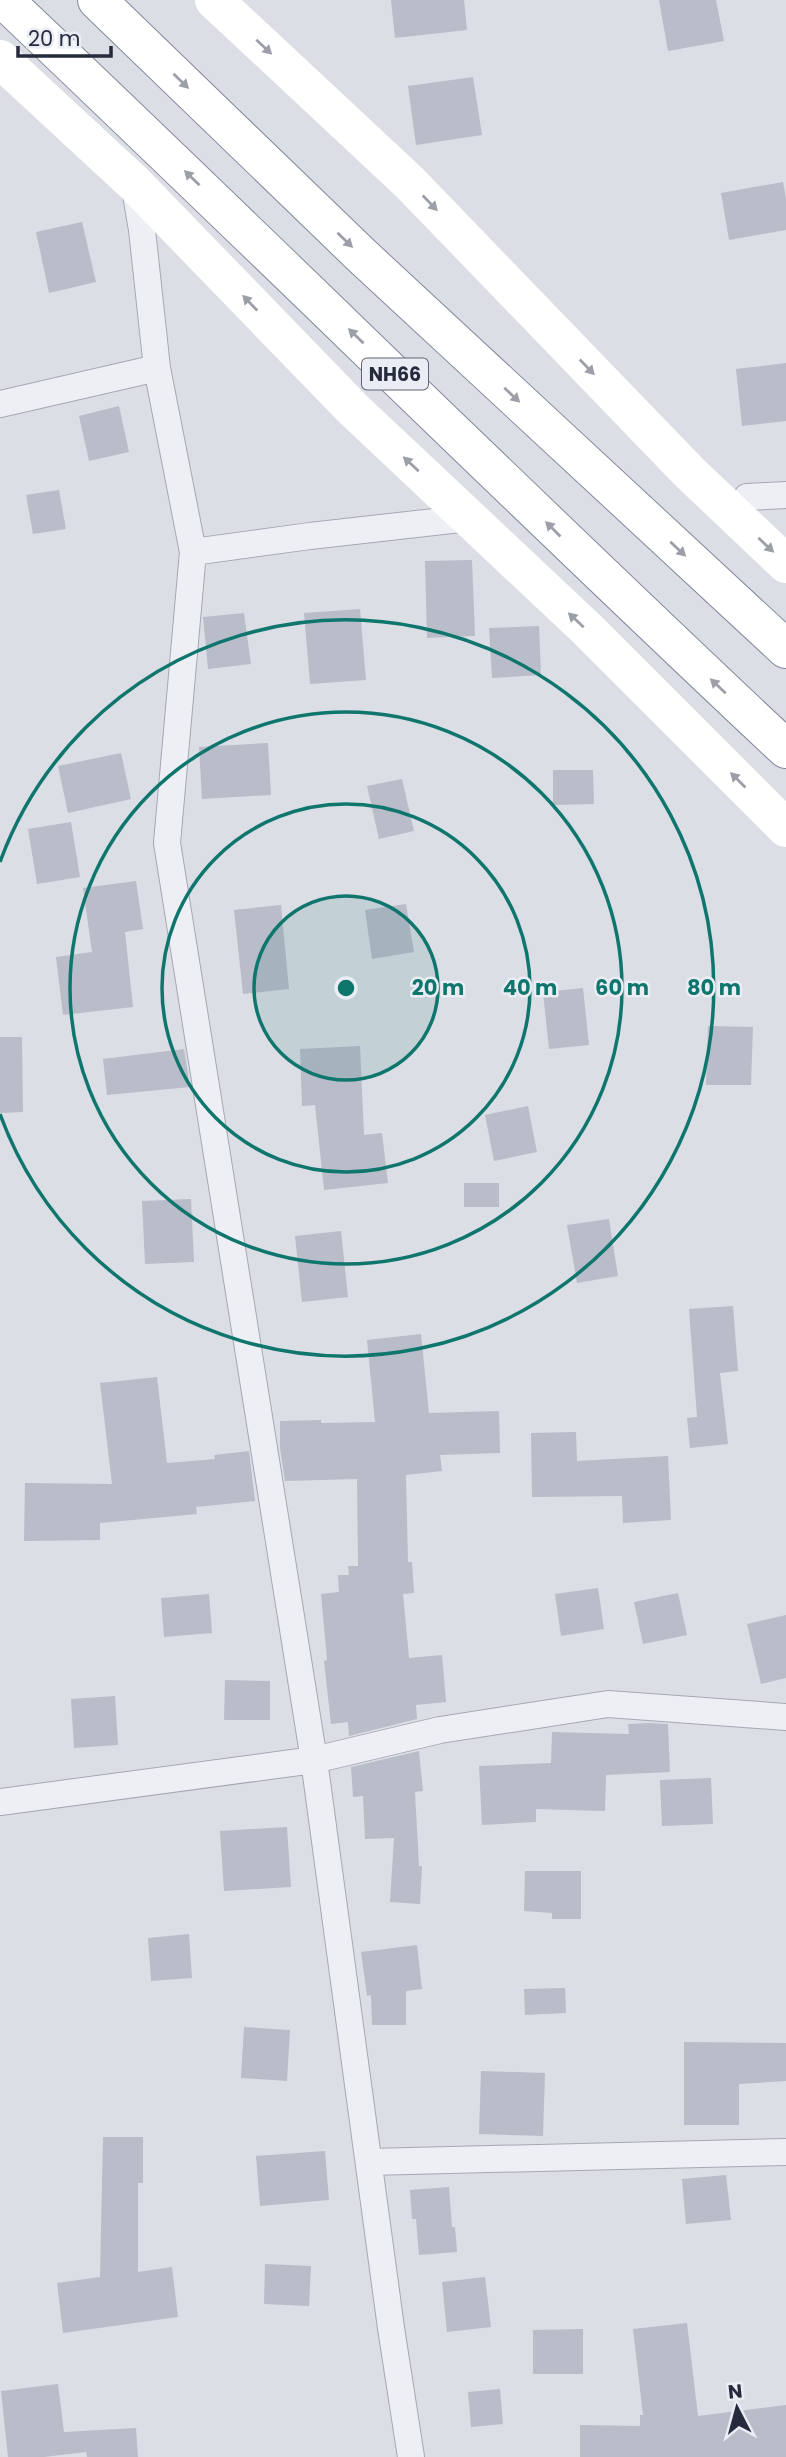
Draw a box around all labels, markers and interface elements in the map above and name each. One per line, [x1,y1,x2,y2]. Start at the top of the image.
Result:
scale bar [18,14,110,58]
text: 20 m [28,24,81,53]
one-way arrow [255,38,272,54]
one-way arrow [173,73,190,90]
one-way arrow [184,170,201,186]
one-way arrow [421,194,437,211]
one-way arrow [336,231,353,247]
one-way arrow [243,295,259,312]
one-way arrow [347,327,364,344]
road number: NH66 [362,358,428,390]
one-way arrow [579,358,595,375]
one-way arrow [503,386,520,402]
one-way arrow [403,456,420,472]
one-way arrow [545,521,562,538]
one-way arrow [757,536,774,553]
one-way arrow [669,541,686,557]
one-way arrow [568,611,585,628]
one-way arrow [710,678,727,694]
one-way arrow [729,772,746,789]
text: 20 m [412,973,464,1002]
text: 40 m [503,973,557,1002]
text: 60 m [595,973,649,1002]
text: 80 m [687,973,741,1002]
centre of rings [334,976,358,1000]
north arrow [702,2373,772,2443]
text: N [727,2377,744,2406]

